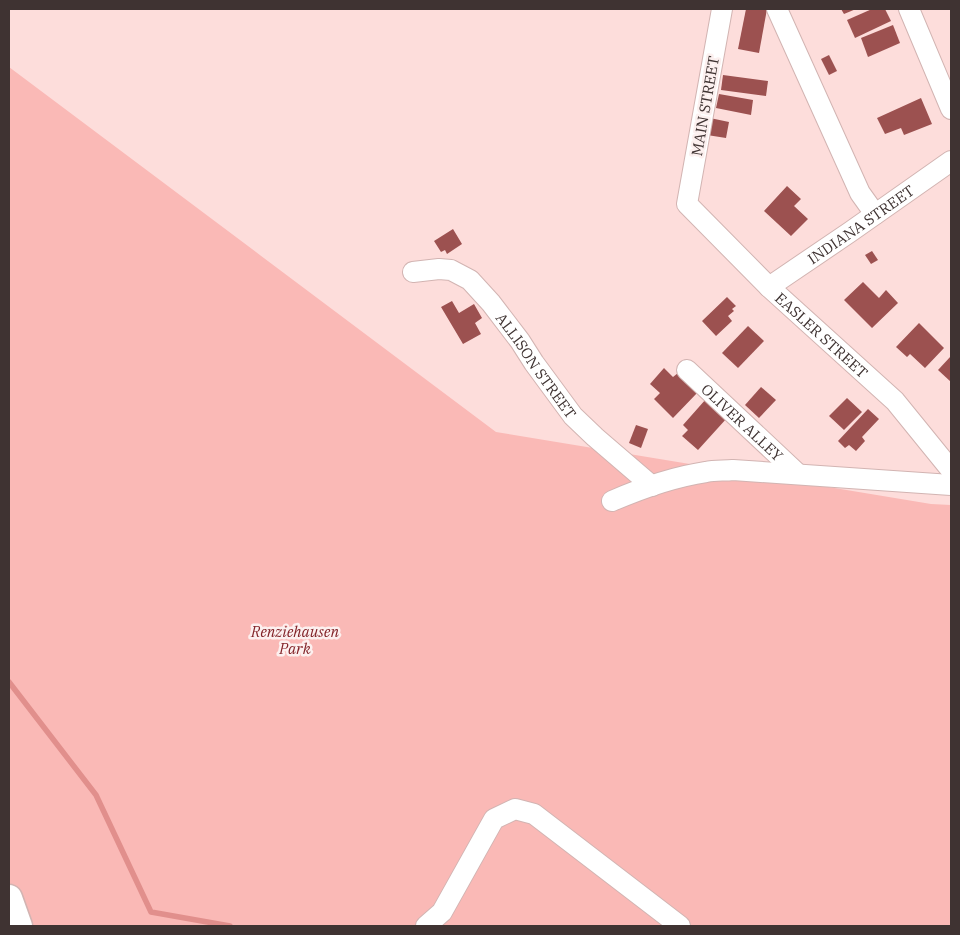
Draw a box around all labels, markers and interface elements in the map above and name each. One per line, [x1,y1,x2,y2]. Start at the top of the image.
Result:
street label: MAIN STREET [687,54,723,157]
street label: INDIANA STREET [803,180,918,268]
street label: EASLER STREET [772,288,872,382]
street label: ALLISON STREET [492,309,581,422]
street label: OLIVER ALLEY [698,379,788,465]
park label: Renziehausen Park [250,622,339,658]

